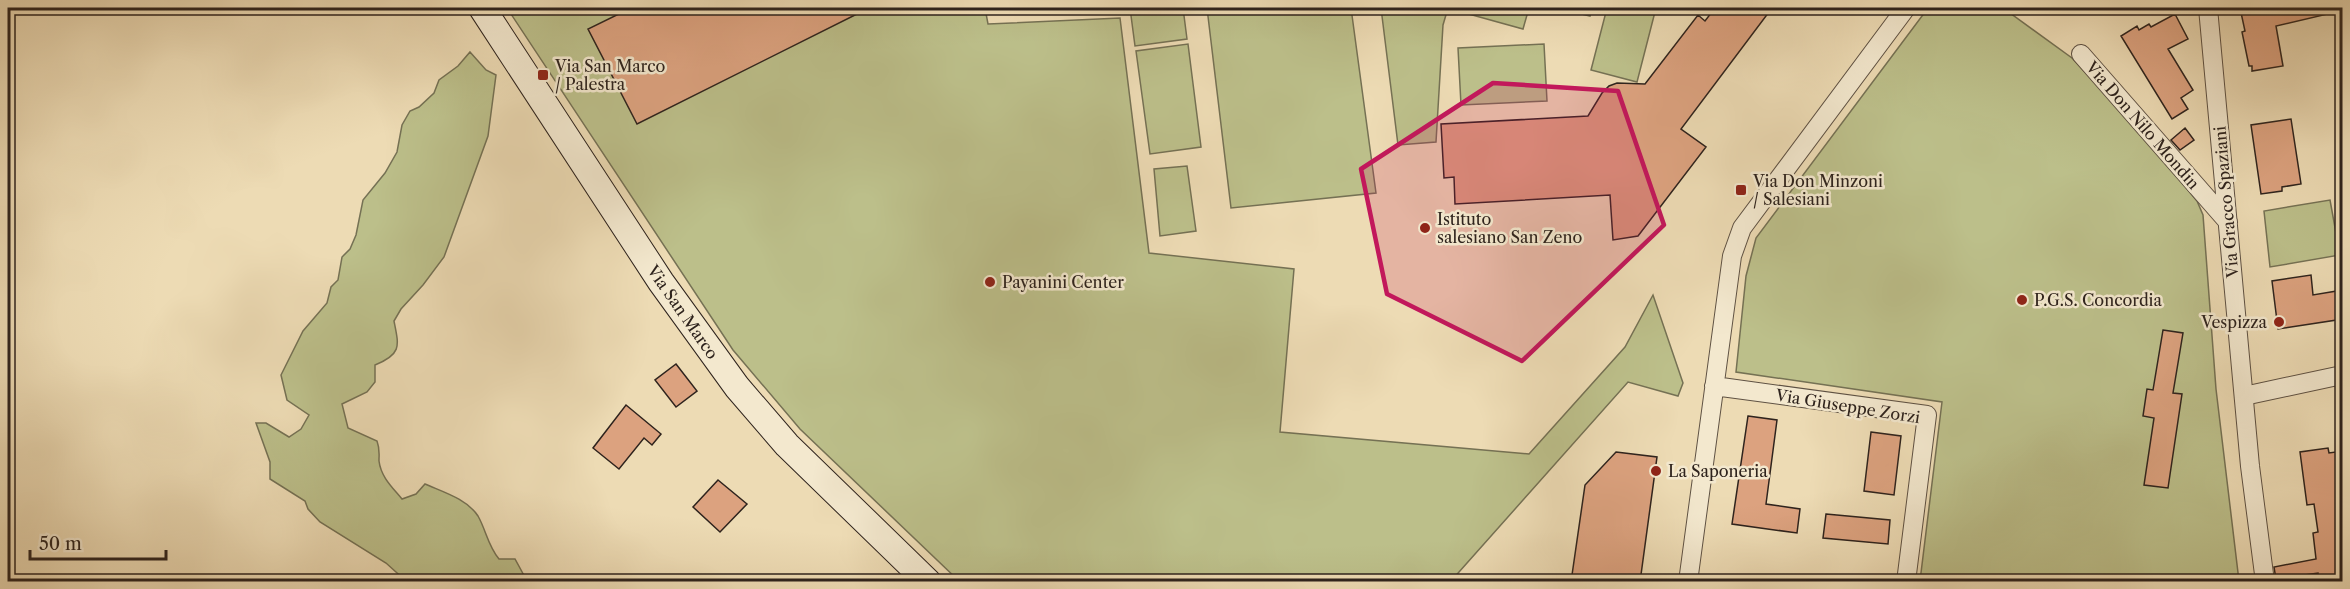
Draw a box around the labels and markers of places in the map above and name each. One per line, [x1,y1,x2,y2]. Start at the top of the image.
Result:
place label: Via San Marco / Palestra [554,56,666,94]
marker: Via San Marco / Palestra [536,68,550,82]
place label: Via Don Minzoni / Salesiani [1752,171,1883,209]
marker: Via Don Minzoni / Salesiani [1734,183,1748,197]
place label: Istituto salesiano San Zeno [1437,209,1583,247]
marker: Istituto salesiano San Zeno [1418,221,1432,235]
place label: Payanini Center [1002,272,1124,292]
marker: Payanini Center [983,275,997,289]
place label: P.G.S. Concordia [2034,290,2162,310]
marker: P.G.S. Concordia [2015,293,2029,307]
place label: Vespizza [2200,312,2268,332]
marker: Vespizza [2272,315,2286,329]
place label: La Saponeria [1668,461,1768,481]
marker: La Saponeria [1649,464,1663,478]

